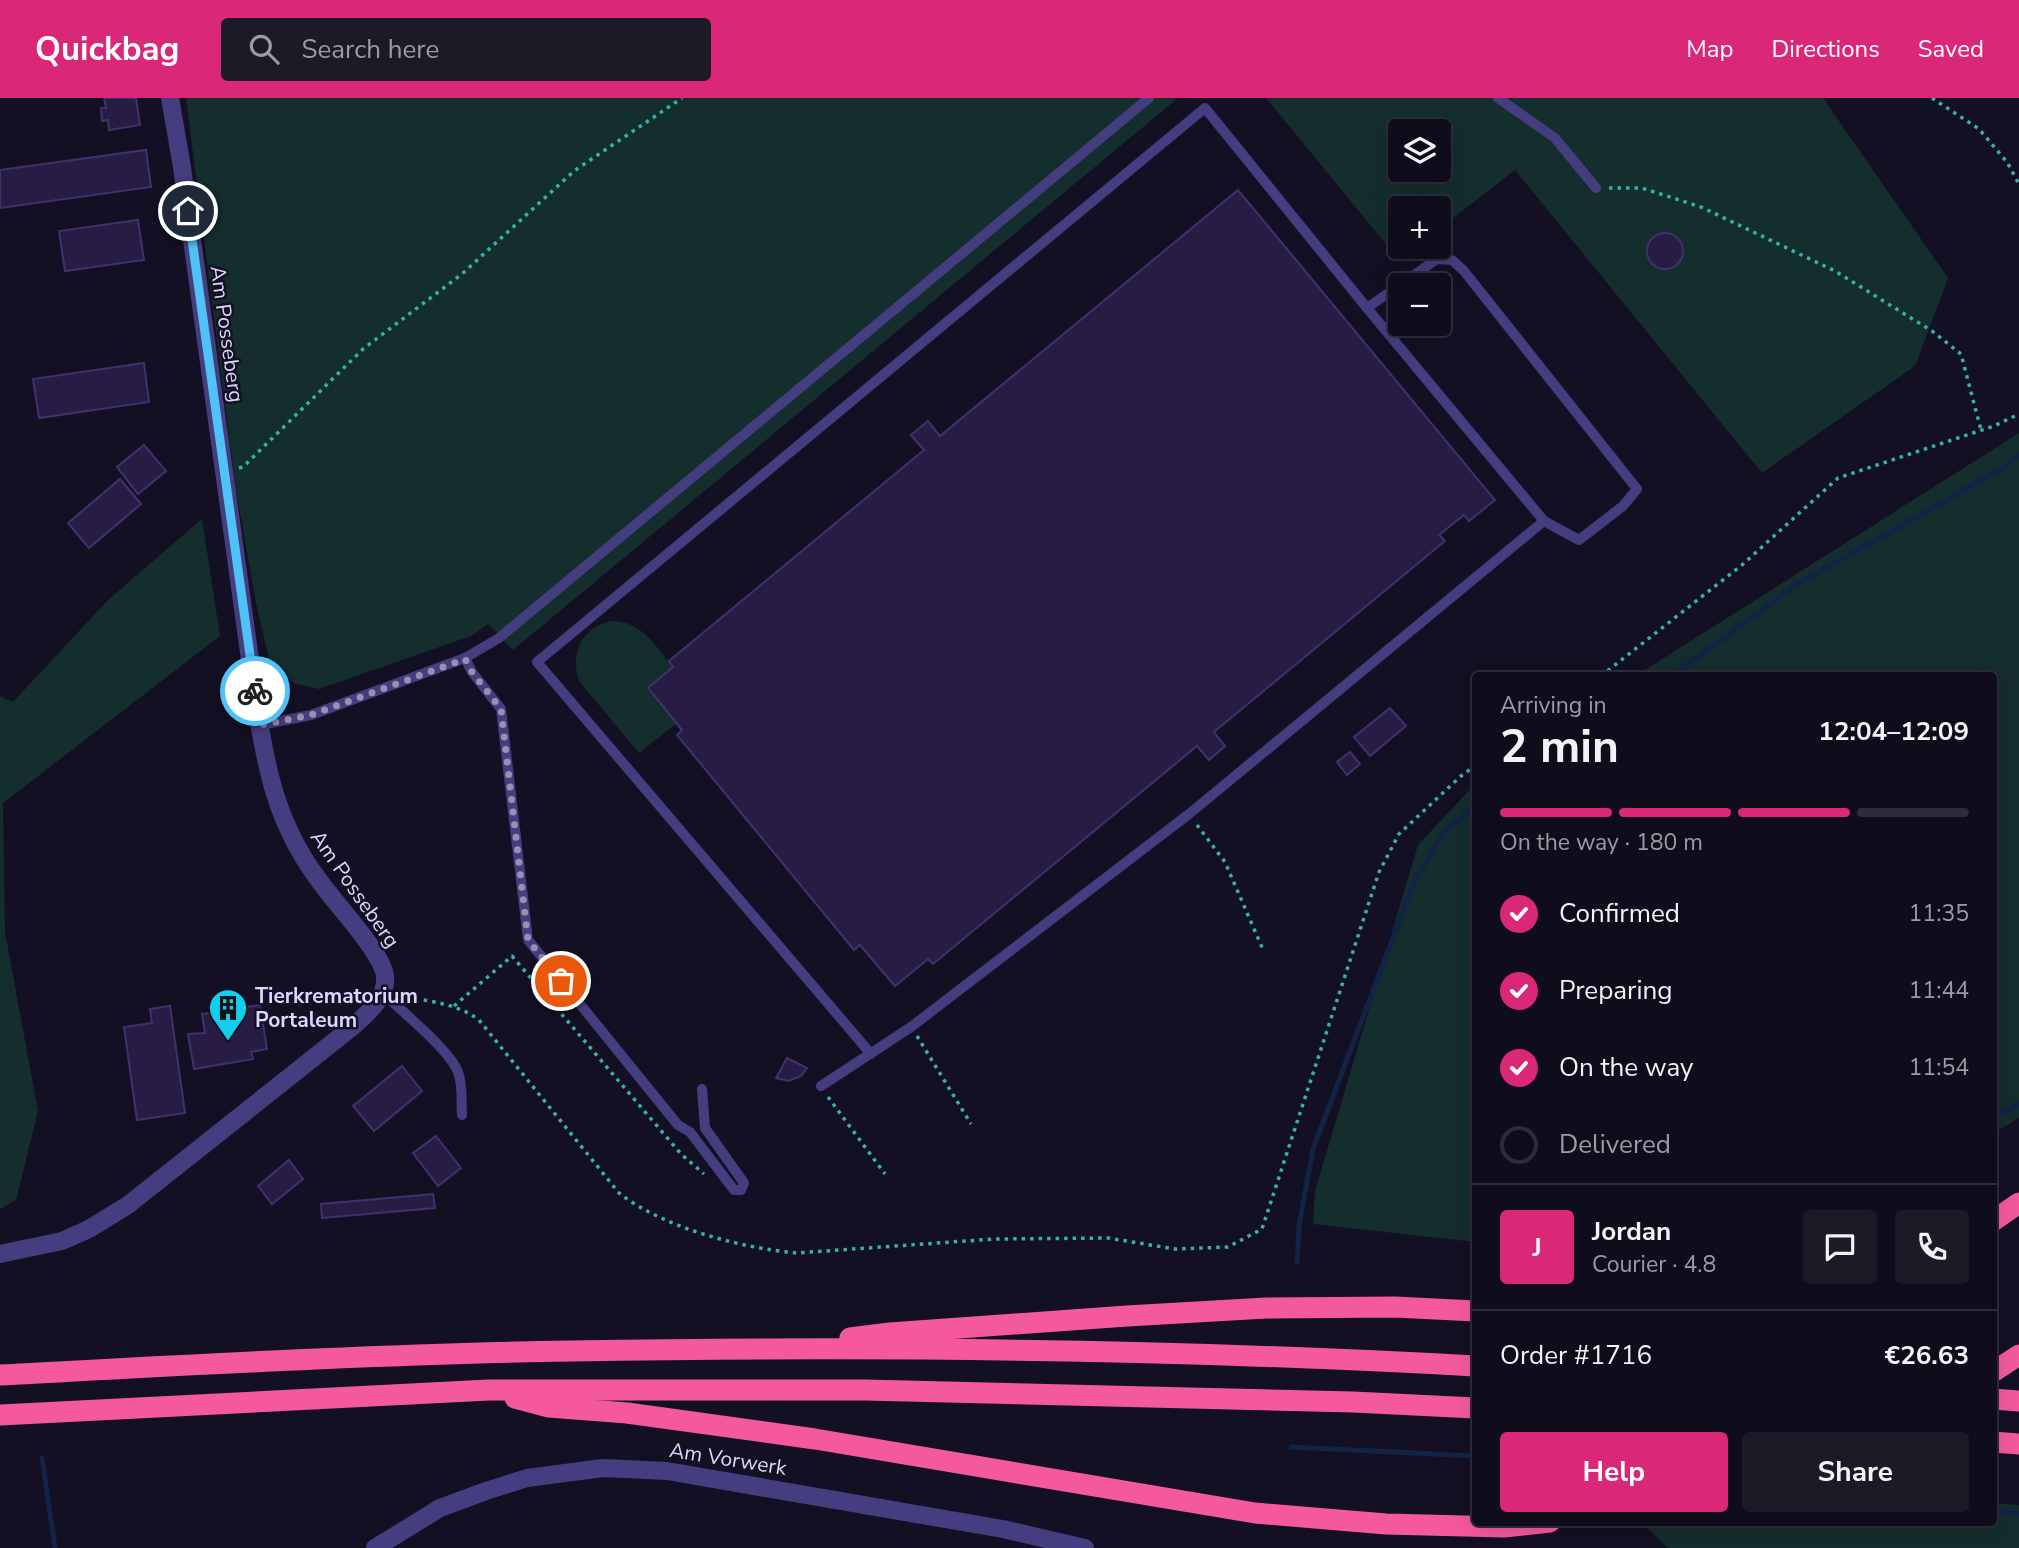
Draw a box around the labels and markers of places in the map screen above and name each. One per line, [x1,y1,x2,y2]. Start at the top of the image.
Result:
pin [158,181,218,241]
pin [531,951,591,1011]
place label: Tierkrematorium Portaleum [255,982,418,1034]
building icon: Tierkrematorium Portaleum [207,987,249,1042]

